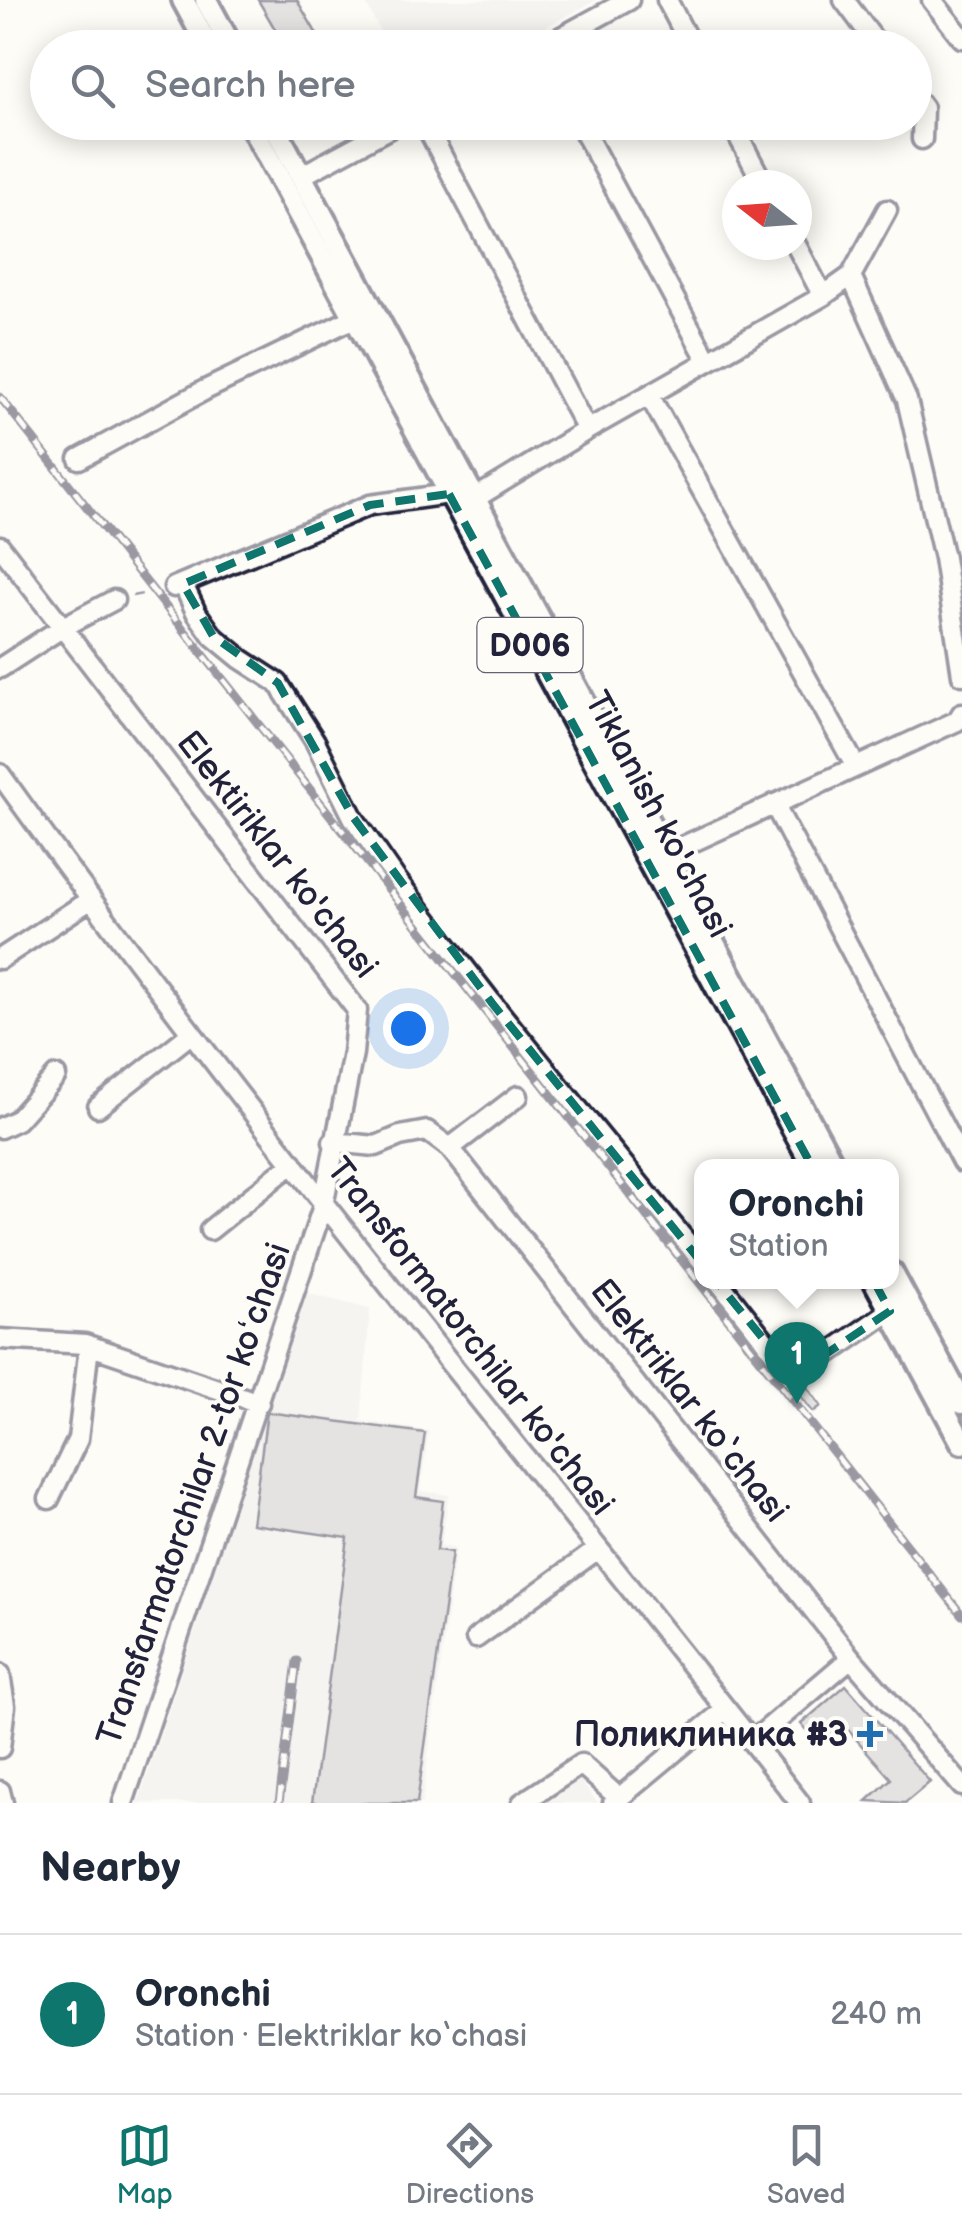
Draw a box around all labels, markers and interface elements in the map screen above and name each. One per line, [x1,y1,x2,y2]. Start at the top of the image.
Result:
search box [30,30,932,140]
icon: search [65,58,120,113]
text: Search here [145,63,356,108]
north arrow [722,170,812,260]
road number: D006 [478,618,582,672]
street label: Tiklanish ko'chasi [575,684,741,945]
street label: Elektiriklar ko'chasi [167,723,387,987]
your location [383,1003,434,1054]
street label: Transformatorchilar ko'chasi [317,1149,623,1525]
popup [694,1159,899,1289]
text: Oronchi [729,1182,864,1227]
text: Station [729,1227,828,1266]
street label: Transfarmatorchilar 2-tor koʻchasi [88,1238,301,1751]
street label: Elektriklar ko‘chasi [580,1271,797,1531]
pin: 1 [764,1322,830,1404]
place label: Поликлиника #3 [574,1714,848,1757]
marker: Поликлиника #3 [857,1721,883,1747]
text: Nearby [40,1843,180,1894]
text: Oronchi [135,1972,271,2017]
text: 1 [66,1995,79,2034]
text: 240 m [830,1995,922,2034]
text: Station · Elektriklar ko‘chasi [135,2017,527,2056]
tab: Map [116,2118,173,2211]
tab: Directions [405,2118,534,2211]
tab: Saved [767,2118,846,2211]

